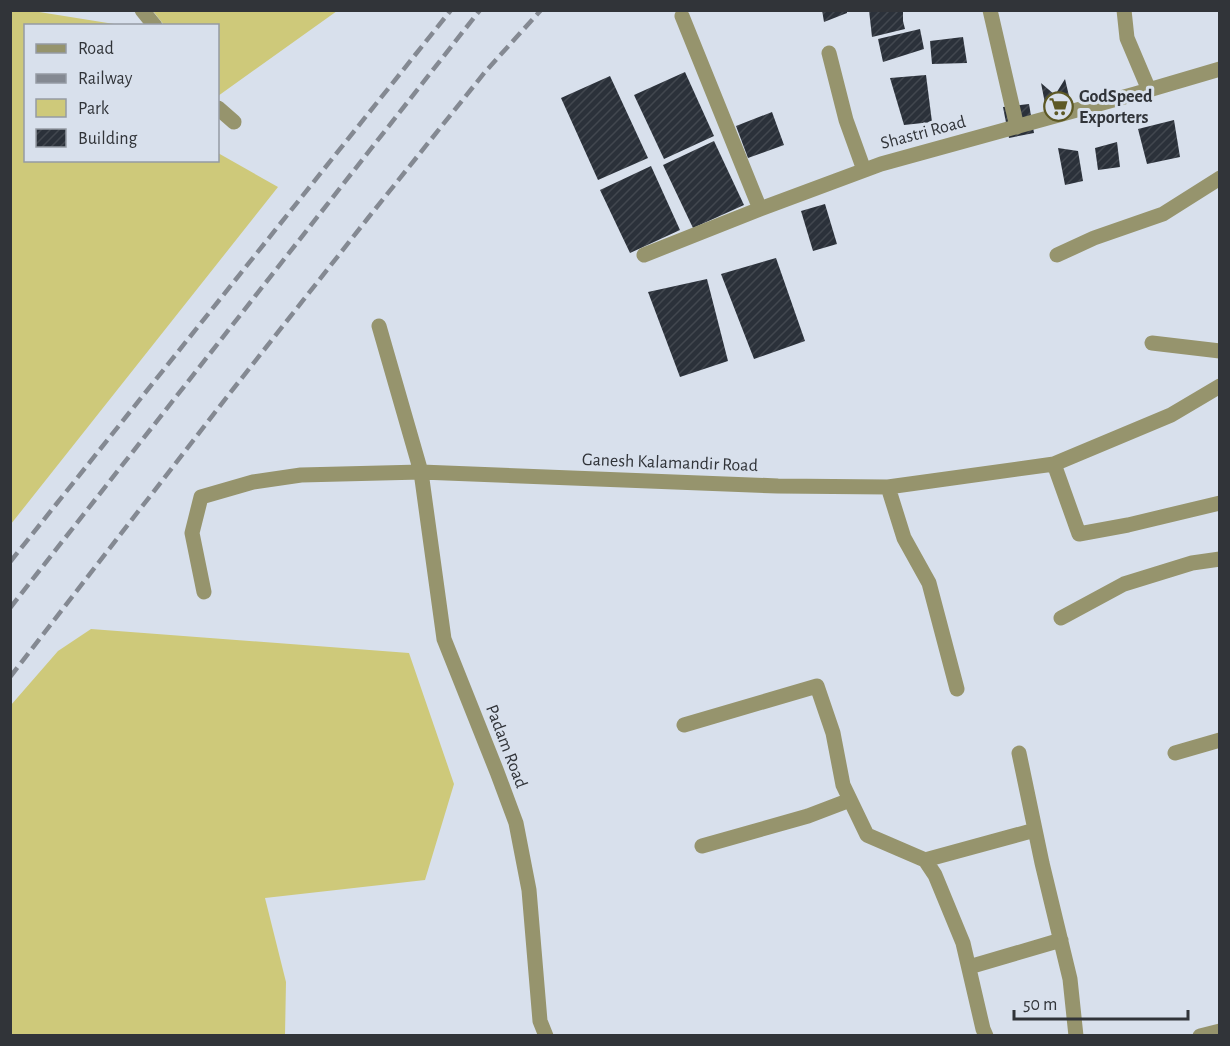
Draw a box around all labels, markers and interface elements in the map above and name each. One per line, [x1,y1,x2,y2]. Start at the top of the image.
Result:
legend [24,24,219,162]
text: Road [78,40,114,58]
text: Railway [78,70,133,88]
place label: GodSpeed Exporters [1079,88,1153,127]
supermarket icon: GodSpeed Exporters [1042,90,1074,122]
text: Park [78,100,110,118]
street label: Shastri Road [879,113,968,153]
text: Building [78,130,138,148]
street label: Ganesh Kalamandir Road [582,451,758,475]
street label: Padam Road [482,702,530,791]
scale bar [1014,983,1188,1021]
text: 50 m [1023,996,1057,1014]

